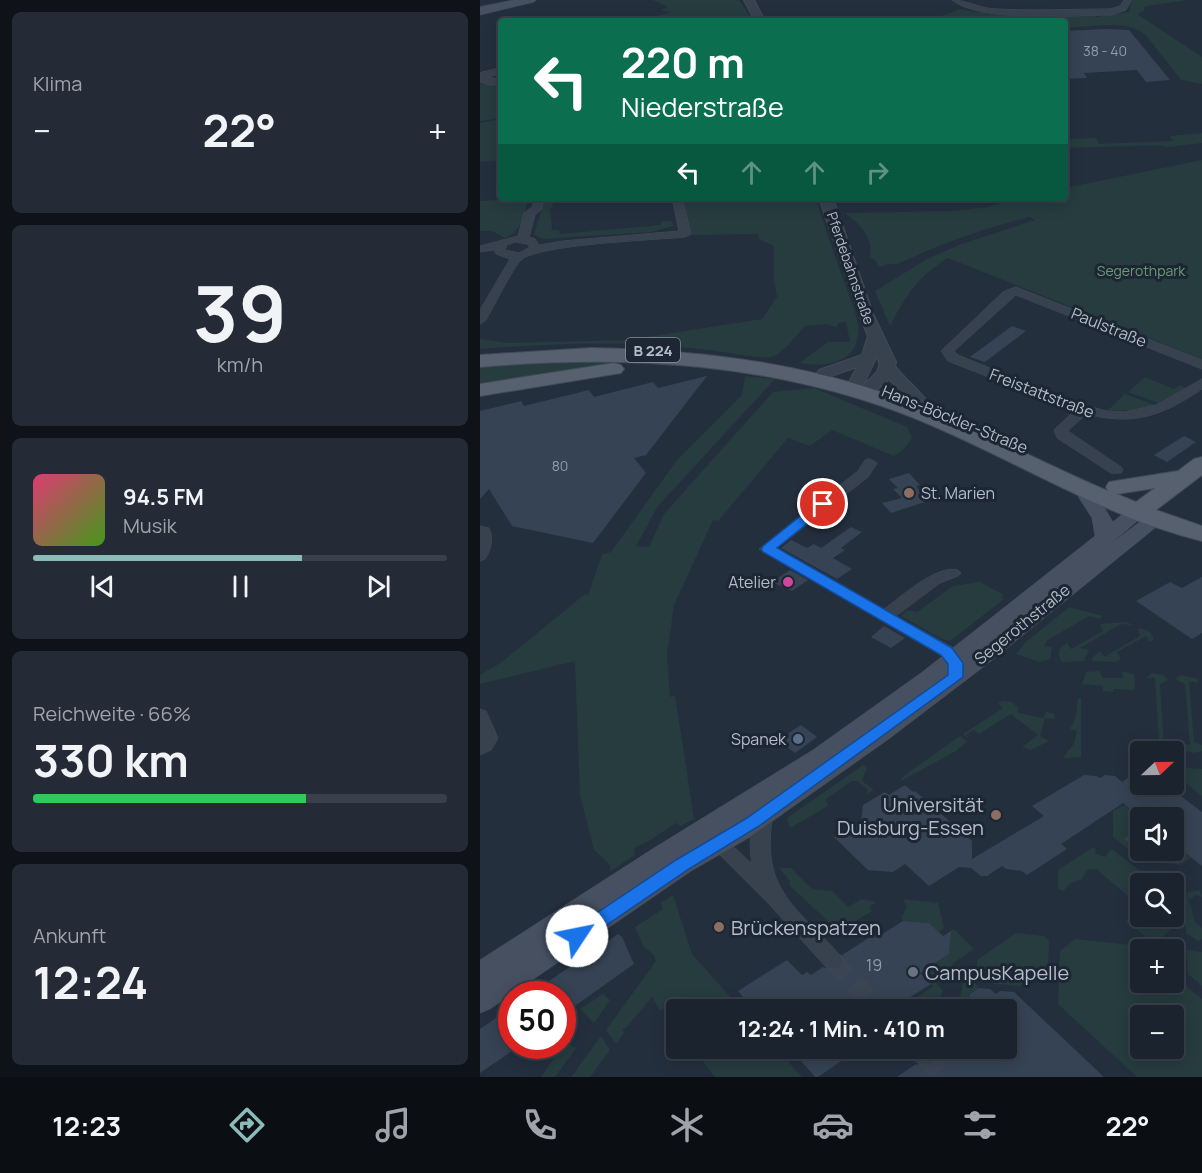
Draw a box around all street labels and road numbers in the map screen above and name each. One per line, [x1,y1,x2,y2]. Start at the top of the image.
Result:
street label: Pferdebahnstraße [823,209,879,327]
street label: Paulstraße [1068,302,1150,352]
road number: B 224 [626,338,680,362]
street label: Freistattstraße [987,363,1097,423]
street label: Hans-Böckler-Straße [879,380,1031,458]
street label: Segerothstraße [970,579,1074,669]

